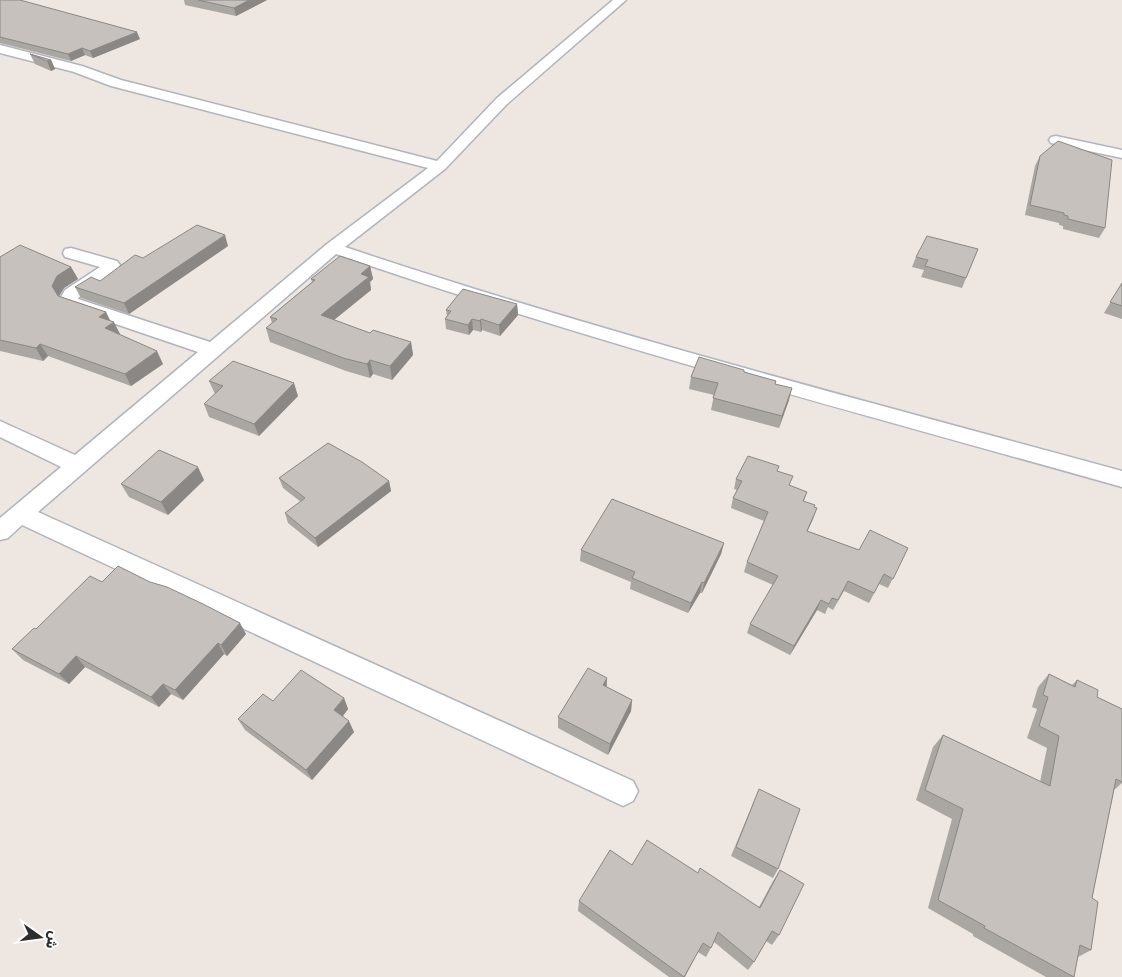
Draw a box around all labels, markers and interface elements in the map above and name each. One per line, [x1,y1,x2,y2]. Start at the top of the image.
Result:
north arrow [15,912,65,962]
text: ش [42,929,63,951]

